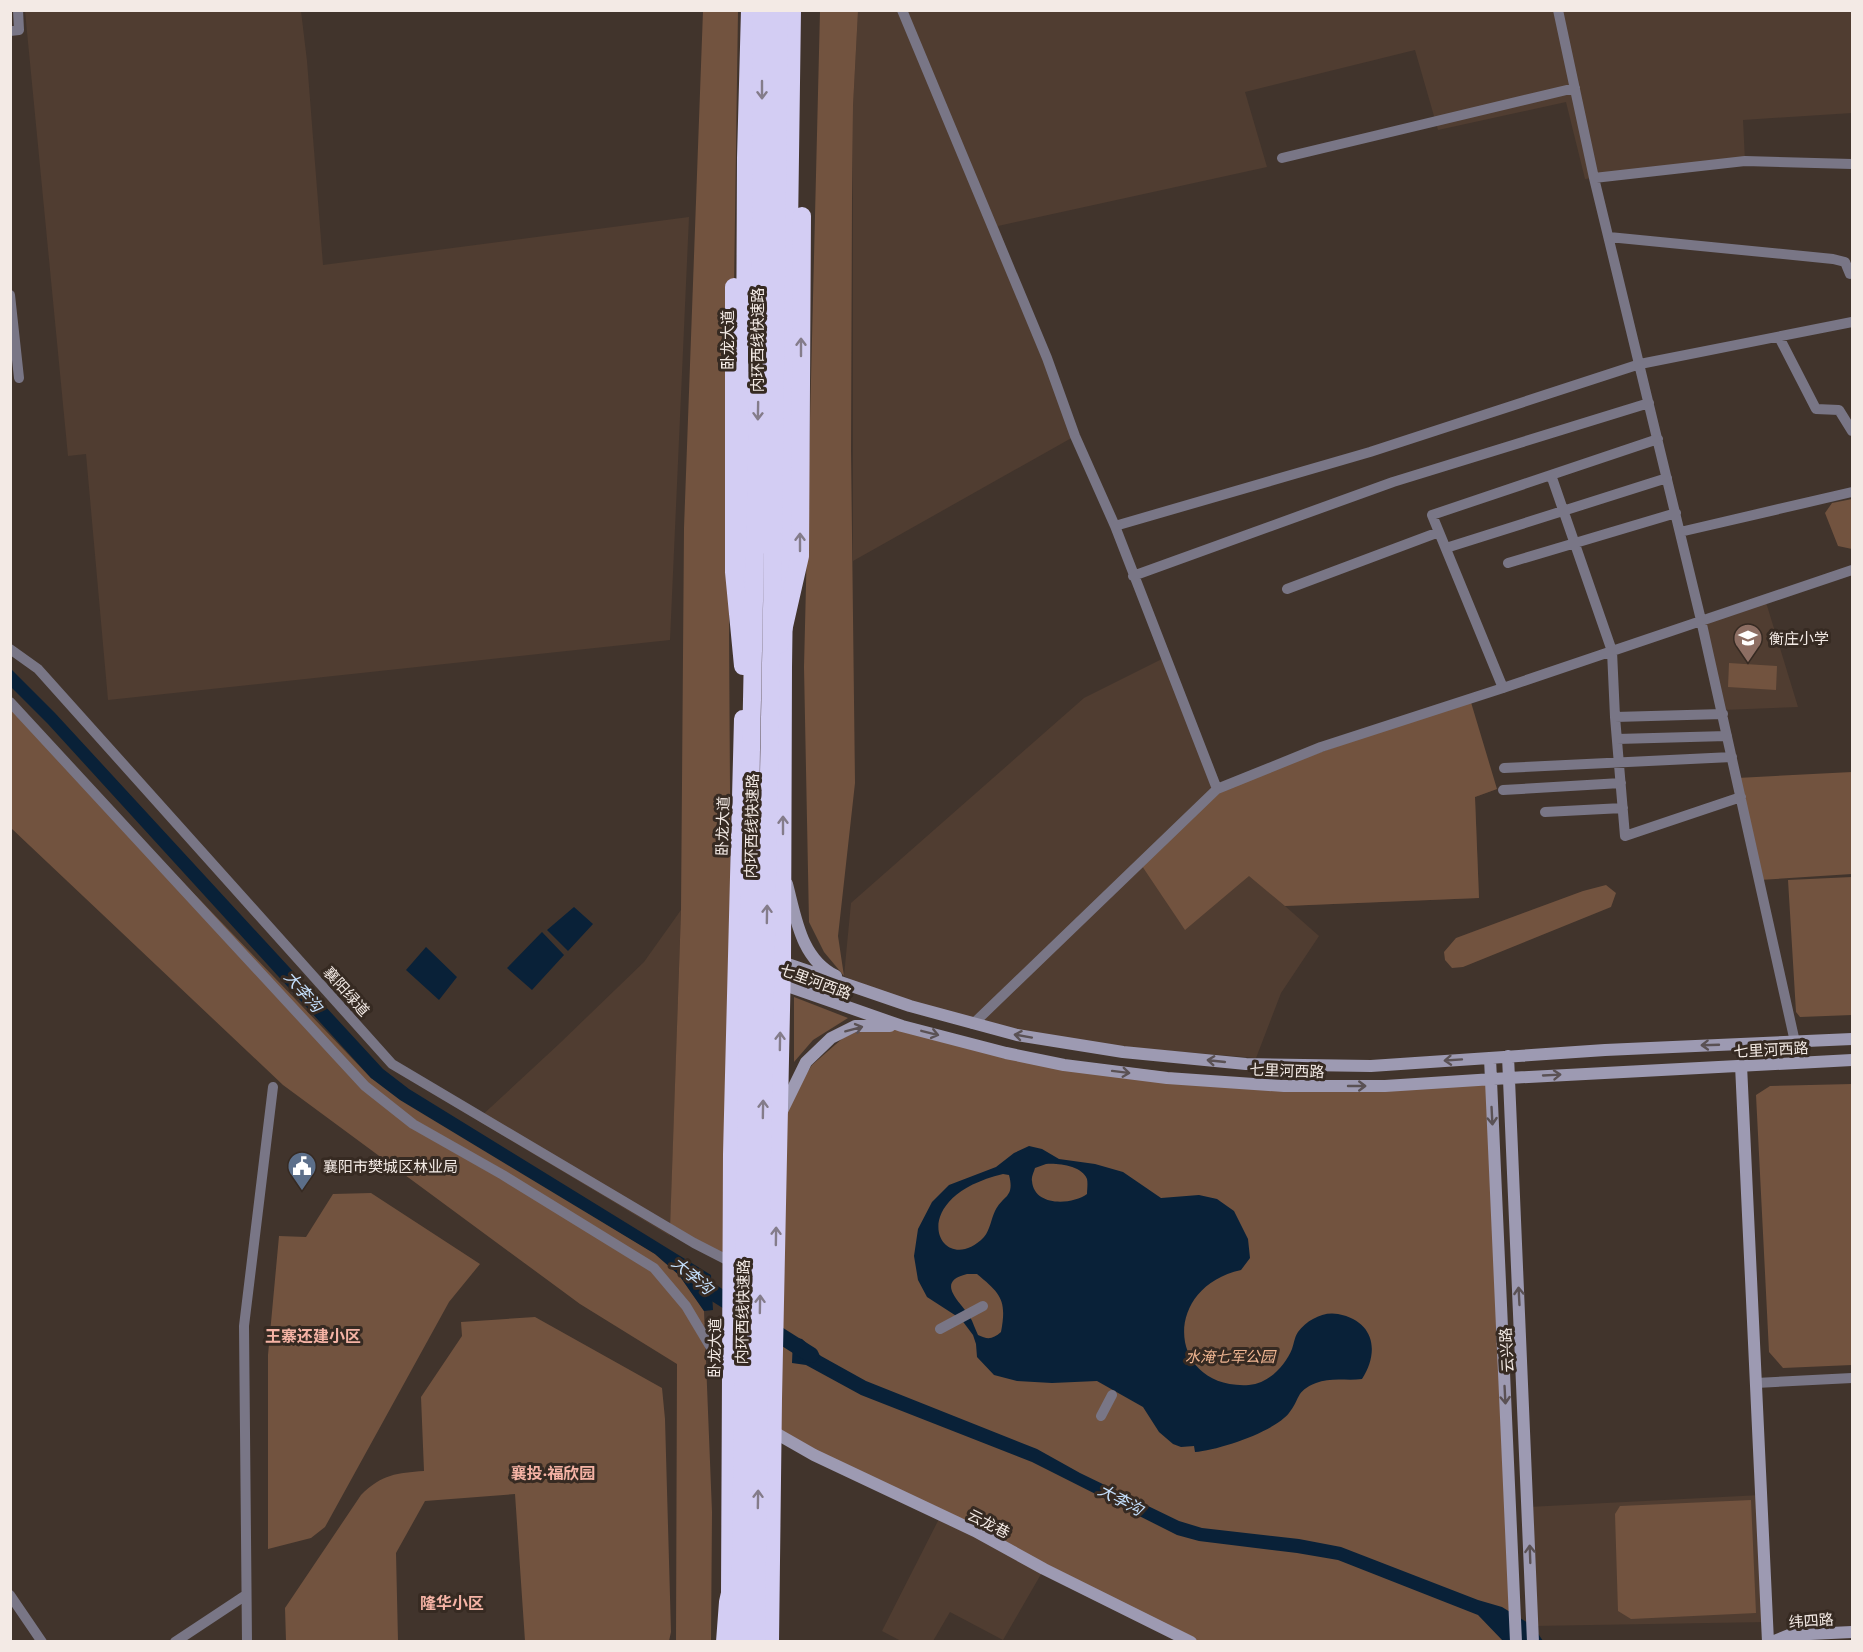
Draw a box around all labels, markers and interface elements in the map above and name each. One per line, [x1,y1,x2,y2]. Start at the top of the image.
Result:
one-way arrow [756,79,768,99]
street label: 内环西线快速路 [747,287,767,393]
street label: 卧龙大道 [717,310,737,370]
one-way arrow [795,337,807,357]
one-way arrow [752,400,764,420]
one-way arrow [794,532,806,552]
school or university icon: 衡庄小学 [1732,622,1764,664]
place label: 衡庄小学 [1769,628,1829,648]
street label: 内环西线快速路 [740,773,762,879]
street label: 卧龙大道 [711,796,733,856]
one-way arrow [777,815,789,835]
one-way arrow [761,905,773,925]
street label: 七里河西路 [777,959,855,1003]
street label: 襄阳绿道 [319,962,375,1020]
water label: 大李沟 [280,966,329,1018]
one-way arrow [844,1022,863,1034]
one-way arrow [920,1028,939,1040]
one-way arrow [1013,1030,1033,1041]
one-way arrow [774,1031,786,1051]
street label: 七里河西路 [1733,1037,1809,1061]
one-way arrow [1701,1040,1721,1051]
one-way arrow [1206,1055,1226,1066]
one-way arrow [1443,1055,1463,1066]
street label: 七里河西路 [1249,1059,1325,1081]
one-way arrow [1110,1067,1130,1078]
one-way arrow [1541,1070,1561,1081]
one-way arrow [1347,1080,1367,1092]
one-way arrow [757,1100,769,1120]
one-way arrow [1487,1106,1498,1126]
public building icon: 襄阳市樊城区林业局 [286,1150,318,1192]
place label: 襄阳市樊城区林业局 [323,1156,458,1176]
one-way arrow [770,1226,782,1246]
water label: 大李沟 [668,1252,720,1300]
street label: 内环西线快速路 [731,1259,753,1365]
one-way arrow [1514,1287,1525,1307]
one-way arrow [755,1295,766,1315]
street label: 卧龙大道 [703,1318,725,1378]
district label: 王寨还建小区 [265,1325,361,1346]
street label: 云兴路 [1495,1327,1517,1373]
park label: 水淹七军公园 [1185,1346,1277,1366]
one-way arrow [1499,1384,1510,1404]
district label: 襄投·福欣园 [511,1462,595,1483]
water label: 大李沟 [1095,1478,1149,1520]
one-way arrow [752,1490,764,1510]
street label: 云龙巷 [964,1504,1014,1542]
one-way arrow [1524,1545,1535,1565]
district label: 隆华小区 [420,1592,484,1613]
street label: 纬四路 [1788,1608,1834,1632]

